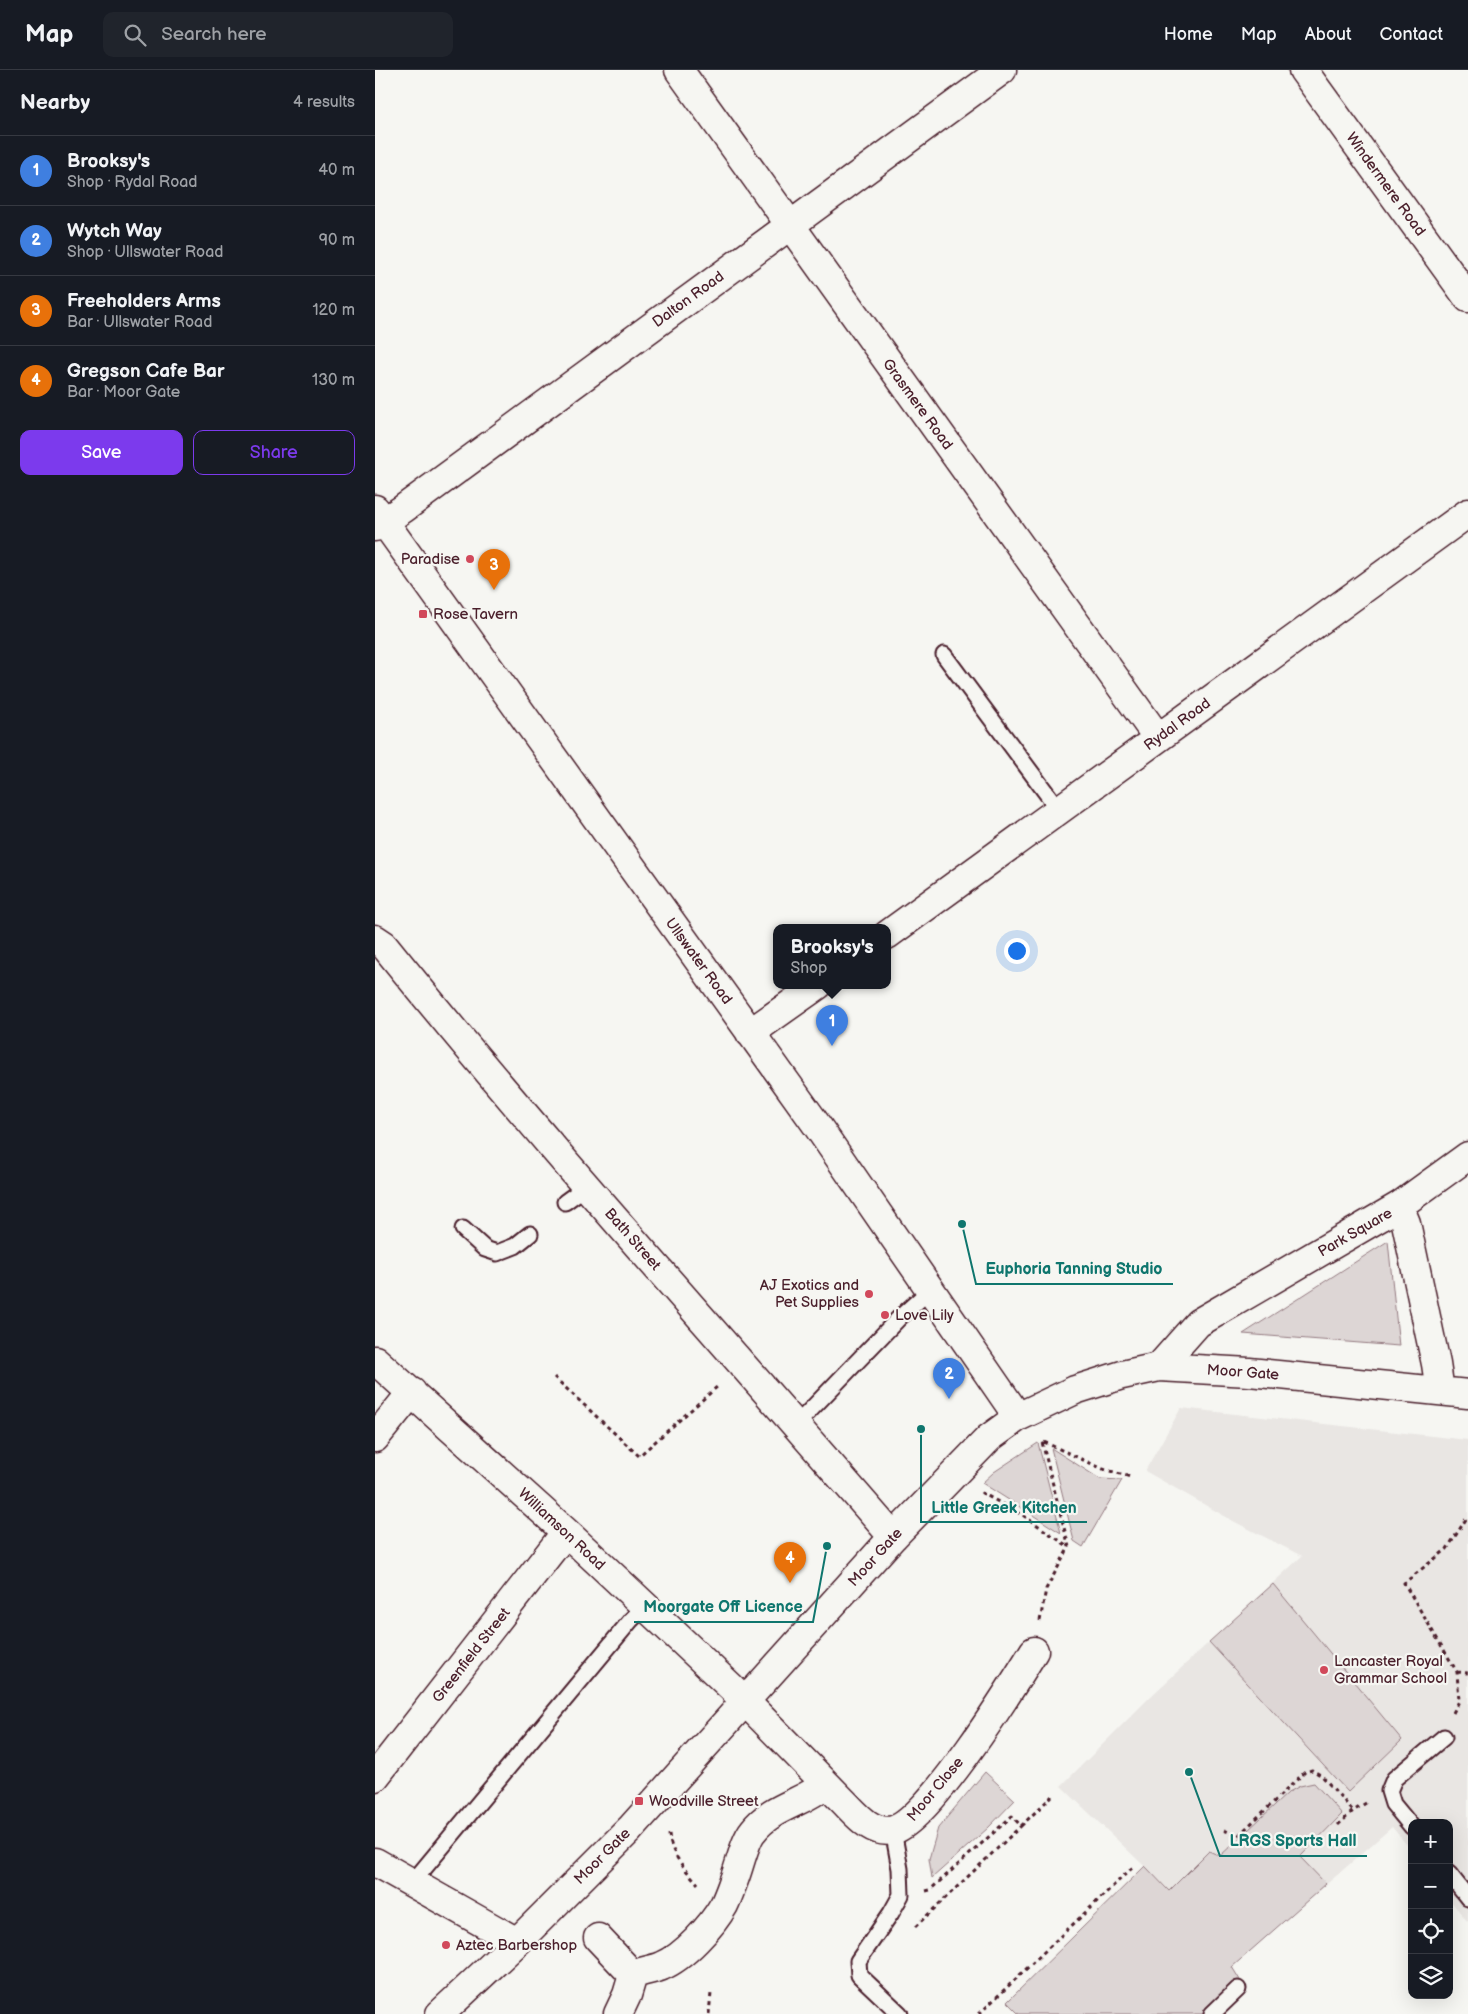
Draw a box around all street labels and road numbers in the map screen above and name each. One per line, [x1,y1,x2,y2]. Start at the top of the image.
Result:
street label: Windermere Road [1342,129,1430,240]
street label: Dalton Road [649,267,728,332]
street label: Grasmere Road [878,355,957,454]
street label: Rydal Road [1140,694,1214,755]
street label: Ullswater Road [661,914,736,1008]
street label: Bath Street [600,1204,665,1275]
street label: Park Square [1315,1204,1396,1261]
street label: Moor Gate [1206,1361,1280,1385]
street label: Williamson Road [514,1484,609,1575]
street label: Moor Gate [844,1524,907,1591]
street label: Greenfield Street [428,1604,515,1707]
street label: Moor Close [903,1753,968,1825]
street label: Moor Gate [570,1824,635,1889]

